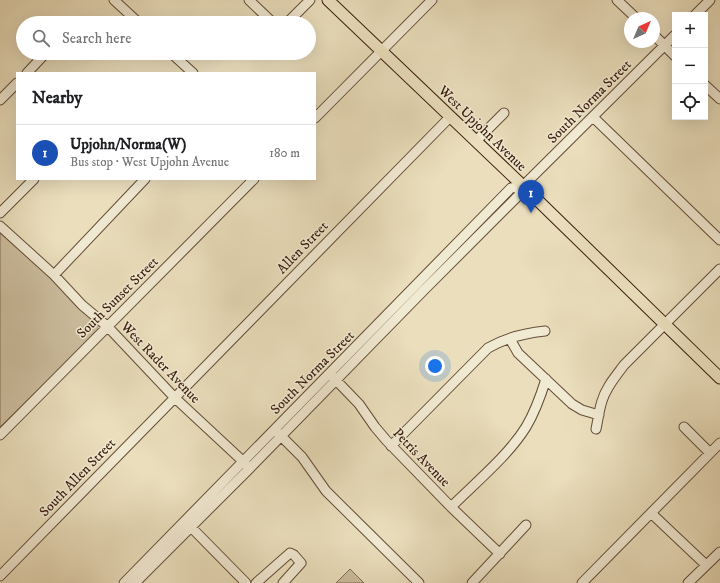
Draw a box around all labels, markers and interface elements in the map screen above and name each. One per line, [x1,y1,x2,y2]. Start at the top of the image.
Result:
north arrow [624,12,660,48]
map controls [672,12,708,120]
button: + [672,12,708,48]
search box [16,16,316,60]
icon: search [30,27,52,49]
text: Search here [62,29,131,48]
button: − [672,48,708,84]
street label: South Norma Street [544,56,636,147]
street label: West Upjohn Avenue [434,81,530,176]
button: locate [672,84,708,120]
text: Nearby [32,87,82,109]
text: Upjohn/Norma(W) [70,135,186,154]
text: 1 [43,145,47,161]
text: 180 m [269,145,300,161]
text: Bus stop · West Upjohn Avenue [70,154,229,170]
pin: 1 [518,180,544,213]
street label: Allen Street [273,217,333,278]
street label: South Sunset Street [73,253,163,342]
street label: West Rader Avenue [116,317,204,407]
street label: South Norma Street [267,327,359,418]
your location [425,356,445,376]
street label: Petris Avenue [389,424,454,491]
street label: South Allen Street [36,434,120,521]

